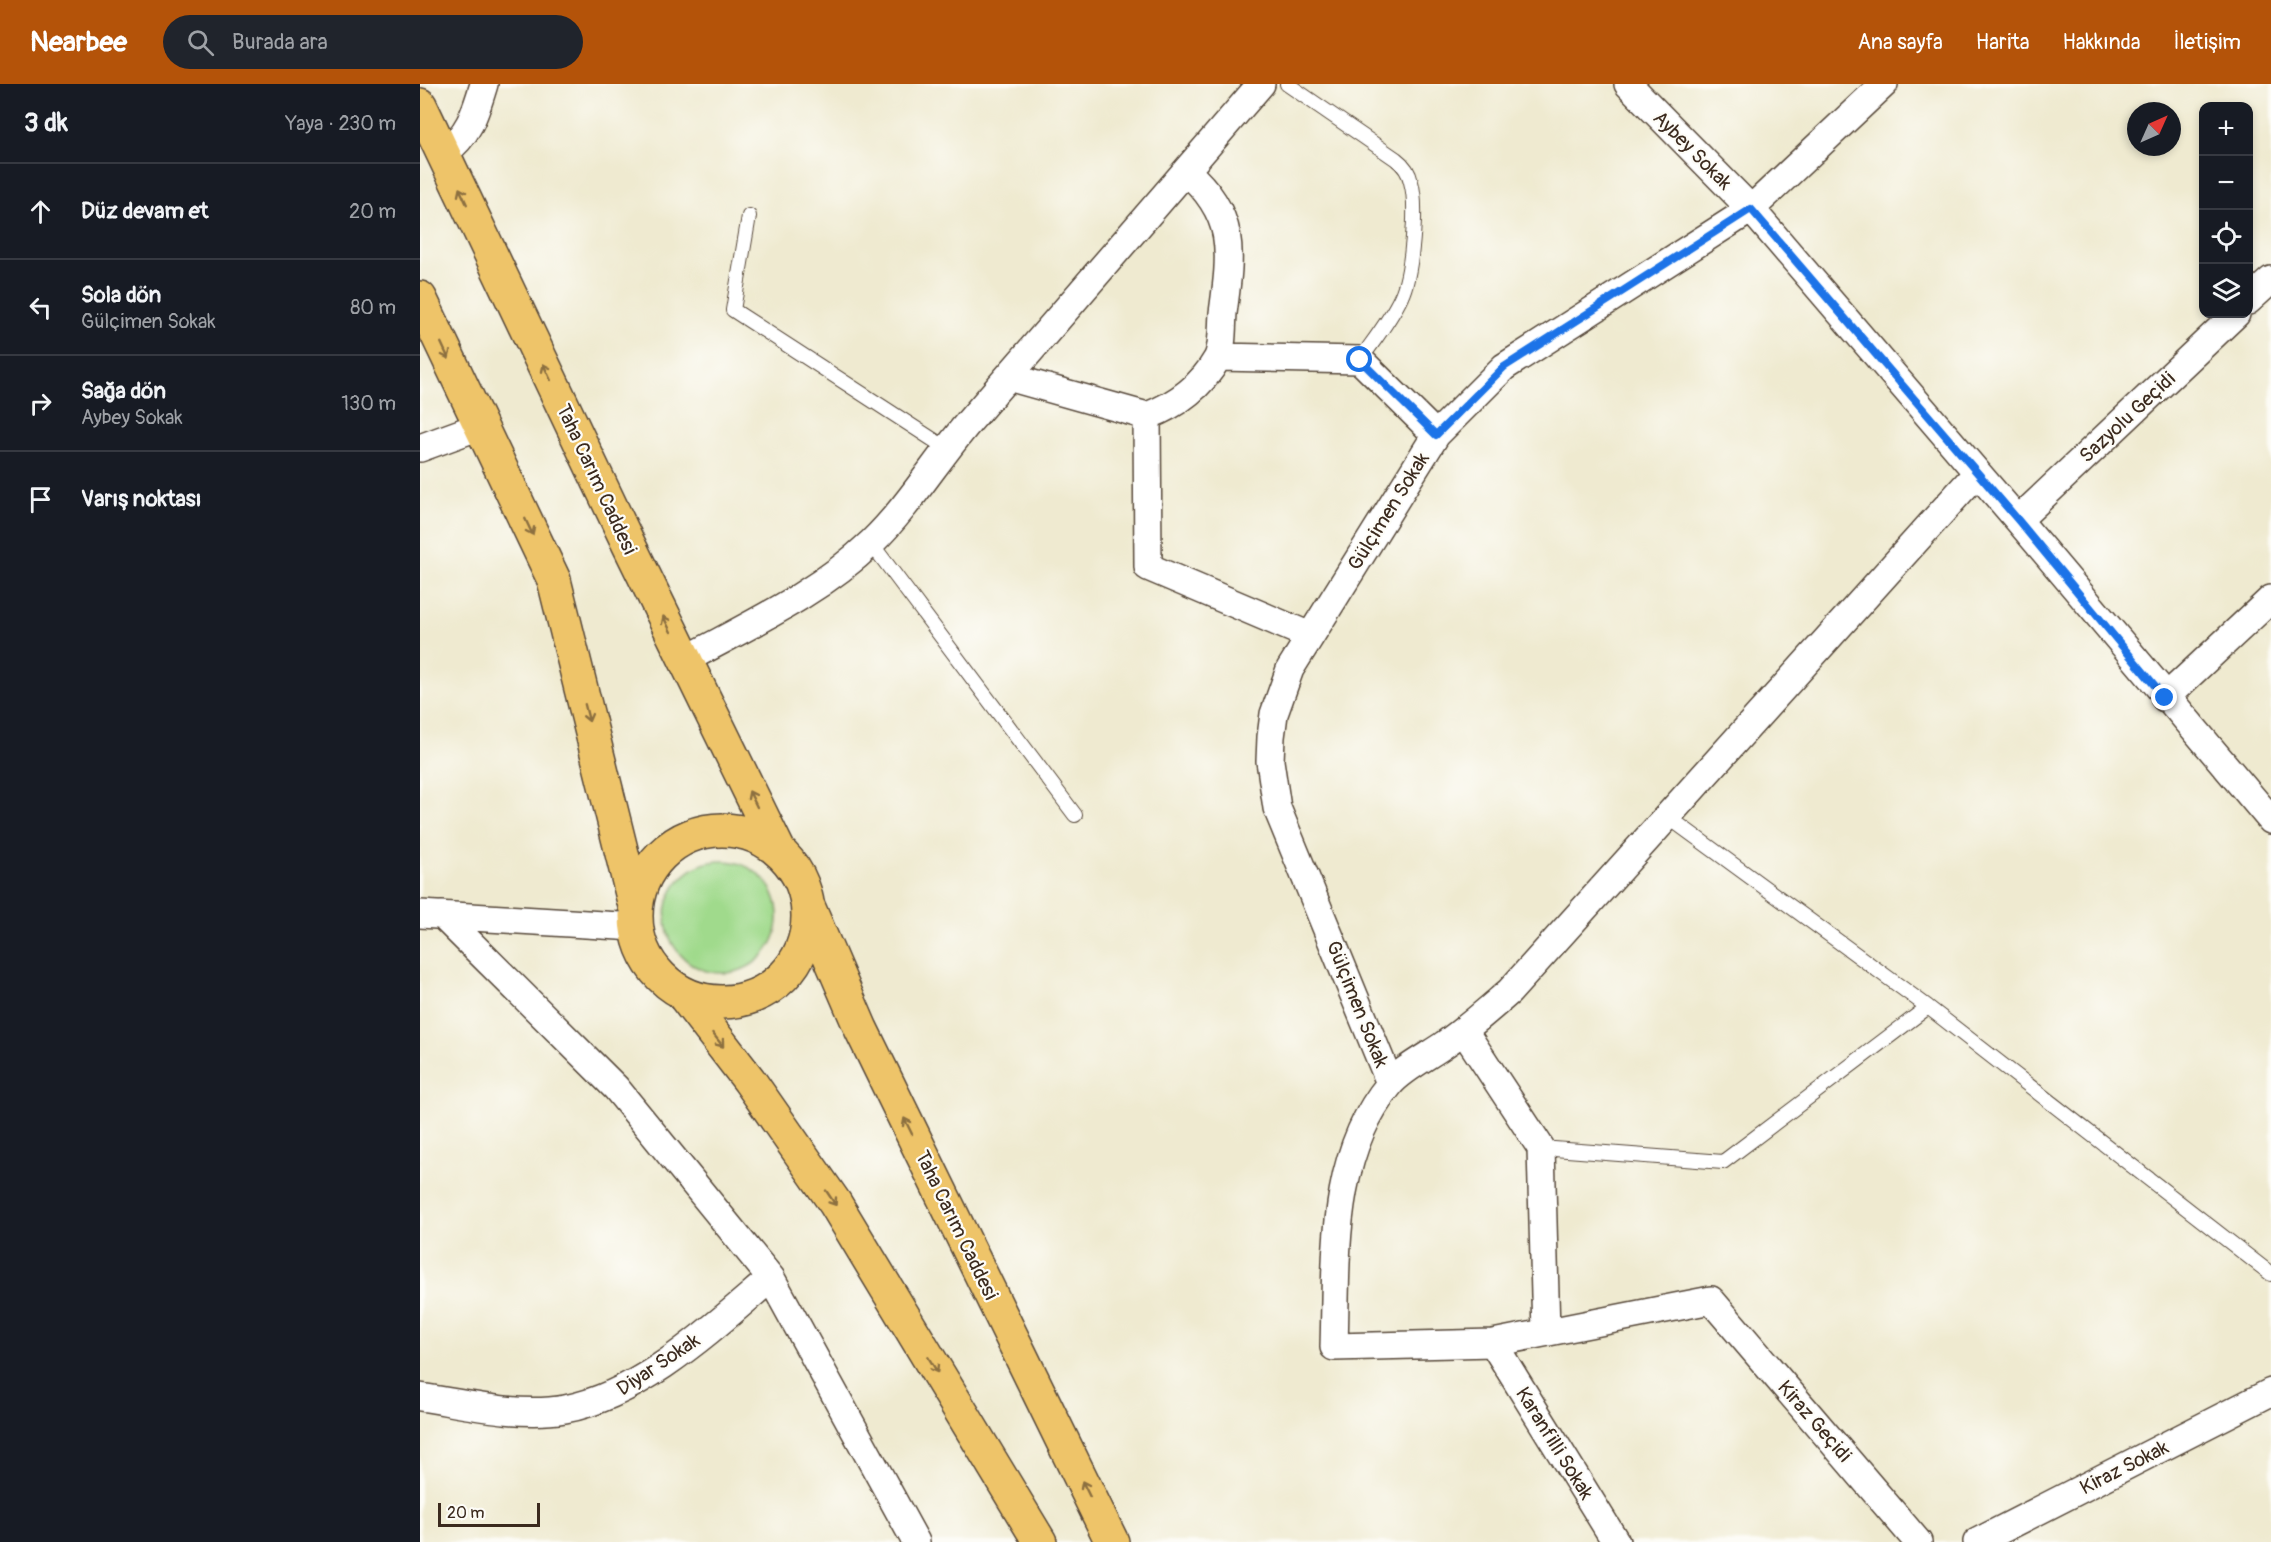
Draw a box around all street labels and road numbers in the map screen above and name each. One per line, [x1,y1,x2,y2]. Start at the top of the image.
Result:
street label: Aybey Sokak [1648,106,1738,196]
street label: Sazyolu Geçidi [2074,367,2181,468]
street label: Taha Carım Caddesi [551,400,642,558]
street label: Gülçimen Sokak [1342,447,1435,575]
street label: Gülçimen Sokak [1321,937,1395,1072]
street label: Taha Carım Caddesi [910,1146,1004,1304]
street label: Diyar Sokak [612,1327,705,1401]
street label: Kiraz Geçidi [1772,1375,1857,1467]
street label: Karanfilli Sokak [1510,1382,1599,1505]
street label: Kiraz Sokak [2076,1434,2173,1500]

